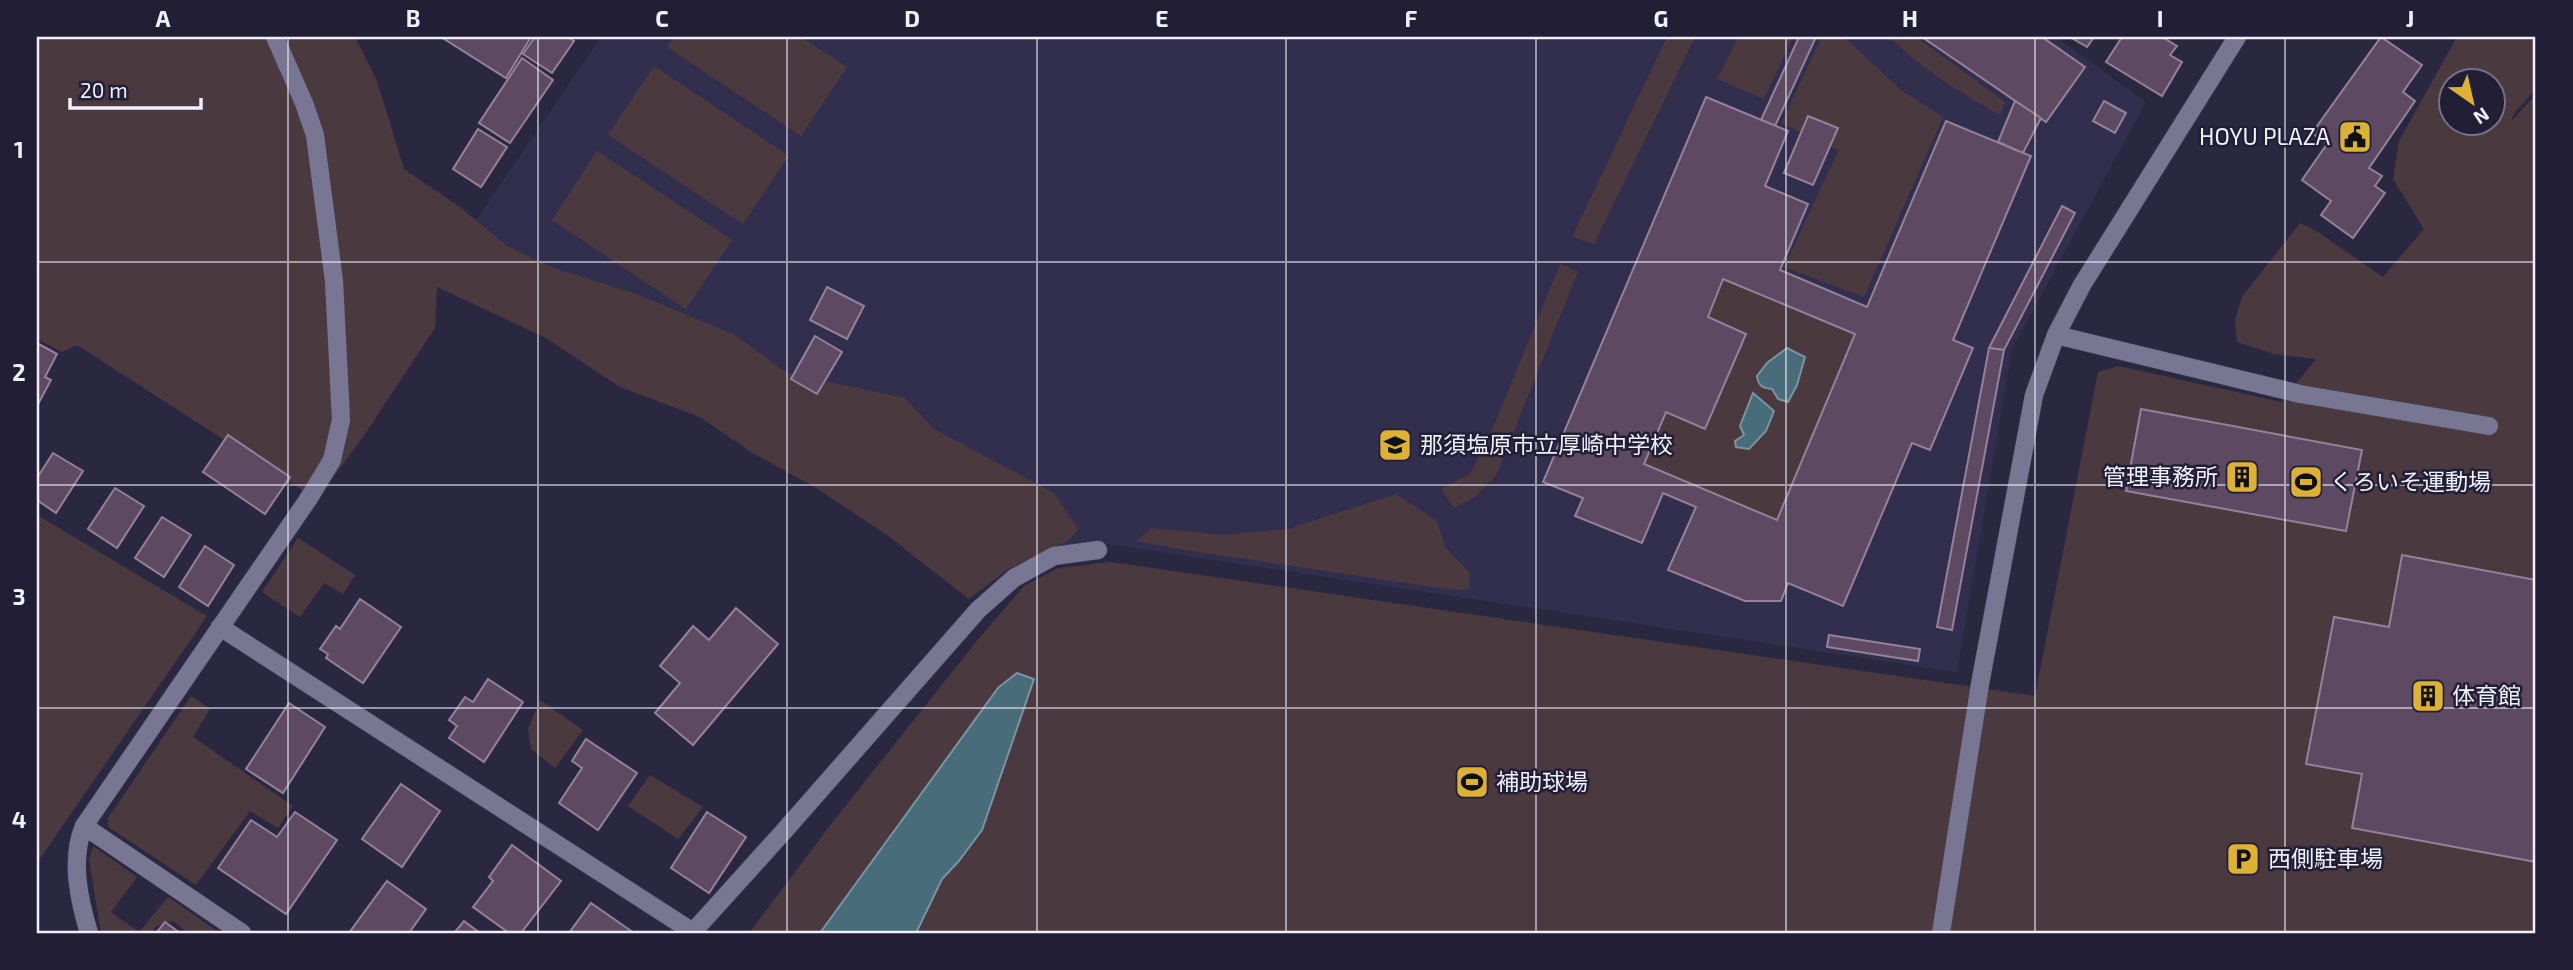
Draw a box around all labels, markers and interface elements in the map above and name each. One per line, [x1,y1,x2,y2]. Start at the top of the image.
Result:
text: A [155,4,171,32]
text: B [406,4,420,32]
text: C [655,4,669,32]
text: D [904,4,920,32]
text: E [1155,4,1169,32]
text: F [1405,4,1418,32]
text: G [1654,4,1668,32]
text: H [1902,4,1918,32]
text: I [2157,4,2163,32]
text: J [2406,4,2414,32]
scale bar [70,66,201,110]
north arrow [2436,66,2506,136]
text: 20 m [80,77,128,102]
text: N [2470,103,2494,130]
public building icon: HOYU PLAZA [2336,118,2374,156]
place label: HOYU PLAZA [2199,122,2331,150]
text: 1 [14,135,24,163]
text: 2 [12,358,26,386]
school or university icon: 那須塩原市立厚崎中学校 [1376,426,1414,464]
place label: 那須塩原市立厚崎中学校 [1420,430,1673,458]
building icon: 管理事務所 [2223,458,2261,496]
place label: 管理事務所 [2103,462,2218,490]
sports icon: くろいそ運動場 [2287,463,2325,501]
place label: くろいそ運動場 [2330,467,2491,495]
text: 3 [12,582,26,610]
building icon: 体育館 [2409,677,2447,715]
place label: 体育館 [2452,681,2521,709]
sports icon: 補助球場 [1453,763,1491,801]
place label: 補助球場 [1496,767,1588,795]
text: 4 [12,805,26,833]
parking icon: 西側駐車場 [2224,840,2262,878]
place label: 西側駐車場 [2268,844,2383,872]

